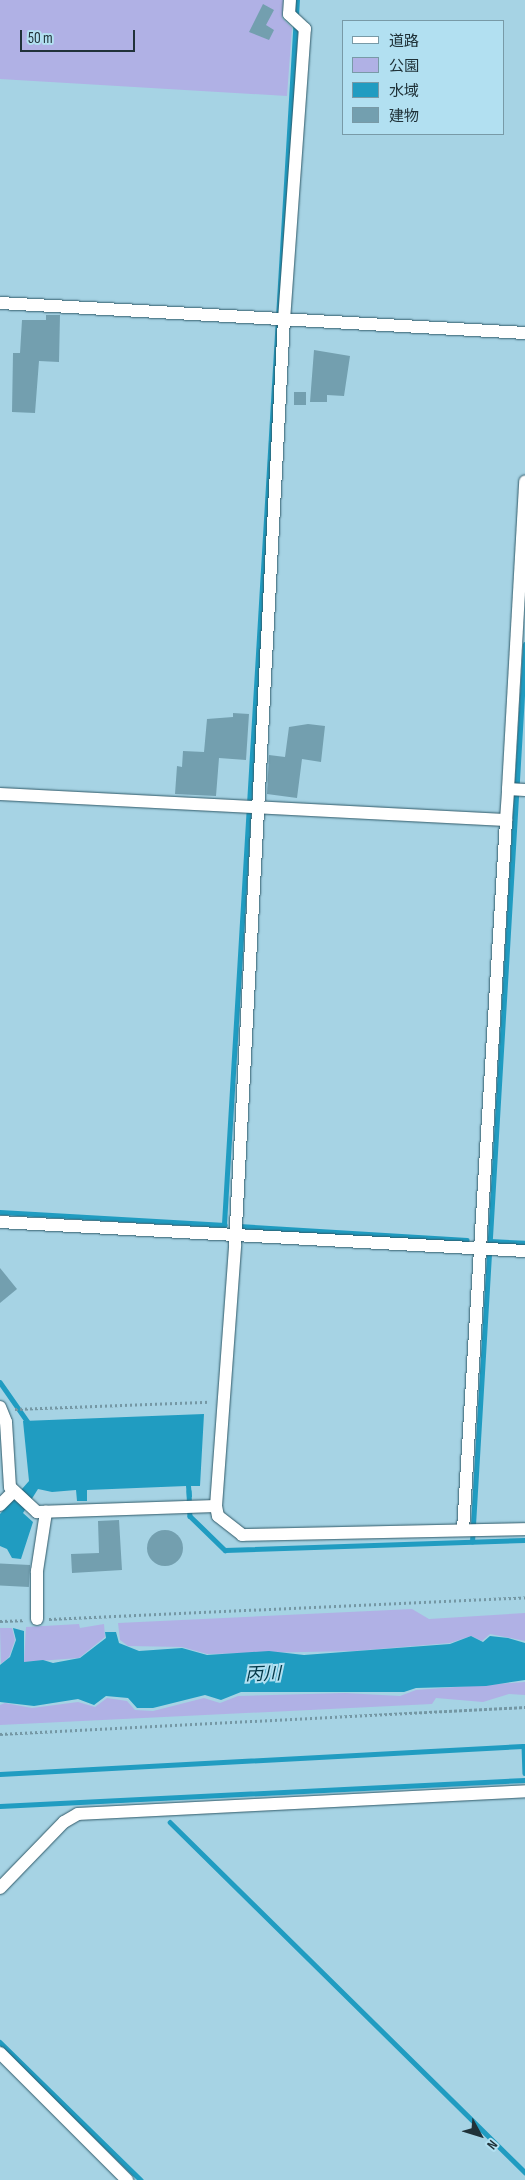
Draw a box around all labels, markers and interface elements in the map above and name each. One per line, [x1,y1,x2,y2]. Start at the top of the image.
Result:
scale bar [22,20,138,52]
legend [342,20,505,135]
text: 50 m [28,29,53,48]
text: 道路 [389,32,419,51]
text: 公園 [389,57,419,76]
text: 水域 [389,82,419,101]
text: 建物 [389,107,419,126]
water label: 丙川 [245,1664,281,1686]
north arrow [455,2110,505,2160]
text: N [483,2136,501,2153]

